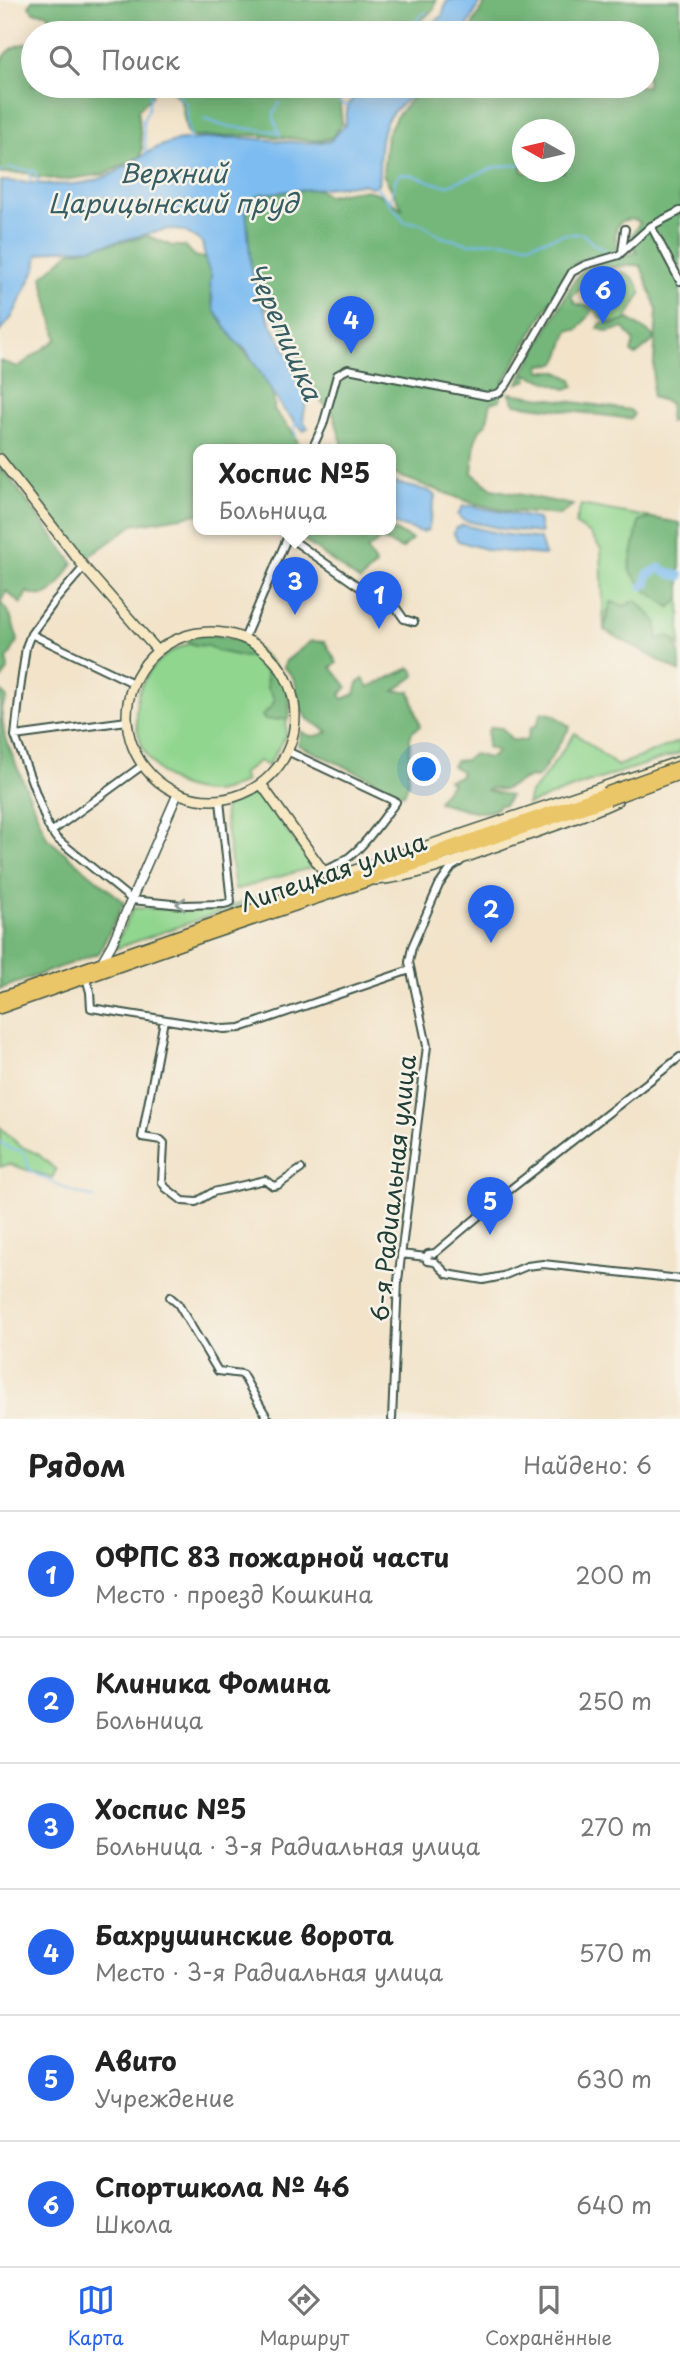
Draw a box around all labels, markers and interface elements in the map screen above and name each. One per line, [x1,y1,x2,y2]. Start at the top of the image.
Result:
search box [21,21,659,98]
text: Поиск [101,40,180,79]
icon: search [45,41,83,79]
north arrow [512,119,575,182]
water label: Верхний Царицынский пруд [48,153,301,222]
water label: Черепишка [237,256,333,407]
pin: 6 [580,266,626,324]
pin: 4 [328,296,374,354]
popup [193,444,396,535]
text: Хоспис №5 [219,453,370,492]
text: Больница [219,492,327,527]
pin: 3 [272,557,318,615]
pin: 1 [356,571,402,629]
your location [407,752,441,786]
street label: Липецкая улица [235,822,431,920]
pin: 2 [468,885,514,943]
one-way arrow [176,897,187,912]
street label: 6-я Радиальная улица [360,1053,424,1323]
pin: 5 [467,1177,513,1235]
text: Рядом [28,1442,126,1487]
text: Найдено: 6 [523,1447,652,1482]
text: ОФПС 83 пожарной части [95,1537,449,1576]
text: 1 [46,1557,57,1592]
text: 200 m [575,1557,652,1592]
text: Место · проезд Кошкина [95,1576,373,1611]
text: Клиника Фомина [95,1663,331,1702]
text: 2 [43,1683,59,1718]
text: 250 m [578,1683,652,1718]
text: Больница [95,1702,203,1737]
text: Хоспис №5 [95,1789,247,1828]
text: 3 [43,1809,59,1844]
text: 270 m [580,1809,652,1844]
text: Больница · 3-я Радиальная улица [95,1828,480,1863]
text: Бахрушинские ворота [95,1915,394,1954]
text: 4 [43,1935,59,1970]
text: 570 m [579,1935,652,1970]
text: Место · 3-я Радиальная улица [95,1954,443,1989]
text: Авито [95,2041,176,2080]
text: 5 [44,2061,58,2096]
text: 630 m [576,2061,652,2096]
text: Учреждение [95,2080,235,2115]
text: Спортшкола № 46 [95,2167,350,2206]
text: 6 [43,2187,59,2222]
text: 640 m [576,2187,652,2222]
text: Школа [95,2206,172,2241]
tab: Карта [68,2281,124,2351]
tab: Маршрут [259,2281,349,2351]
tab: Сохранённые [485,2281,612,2351]

